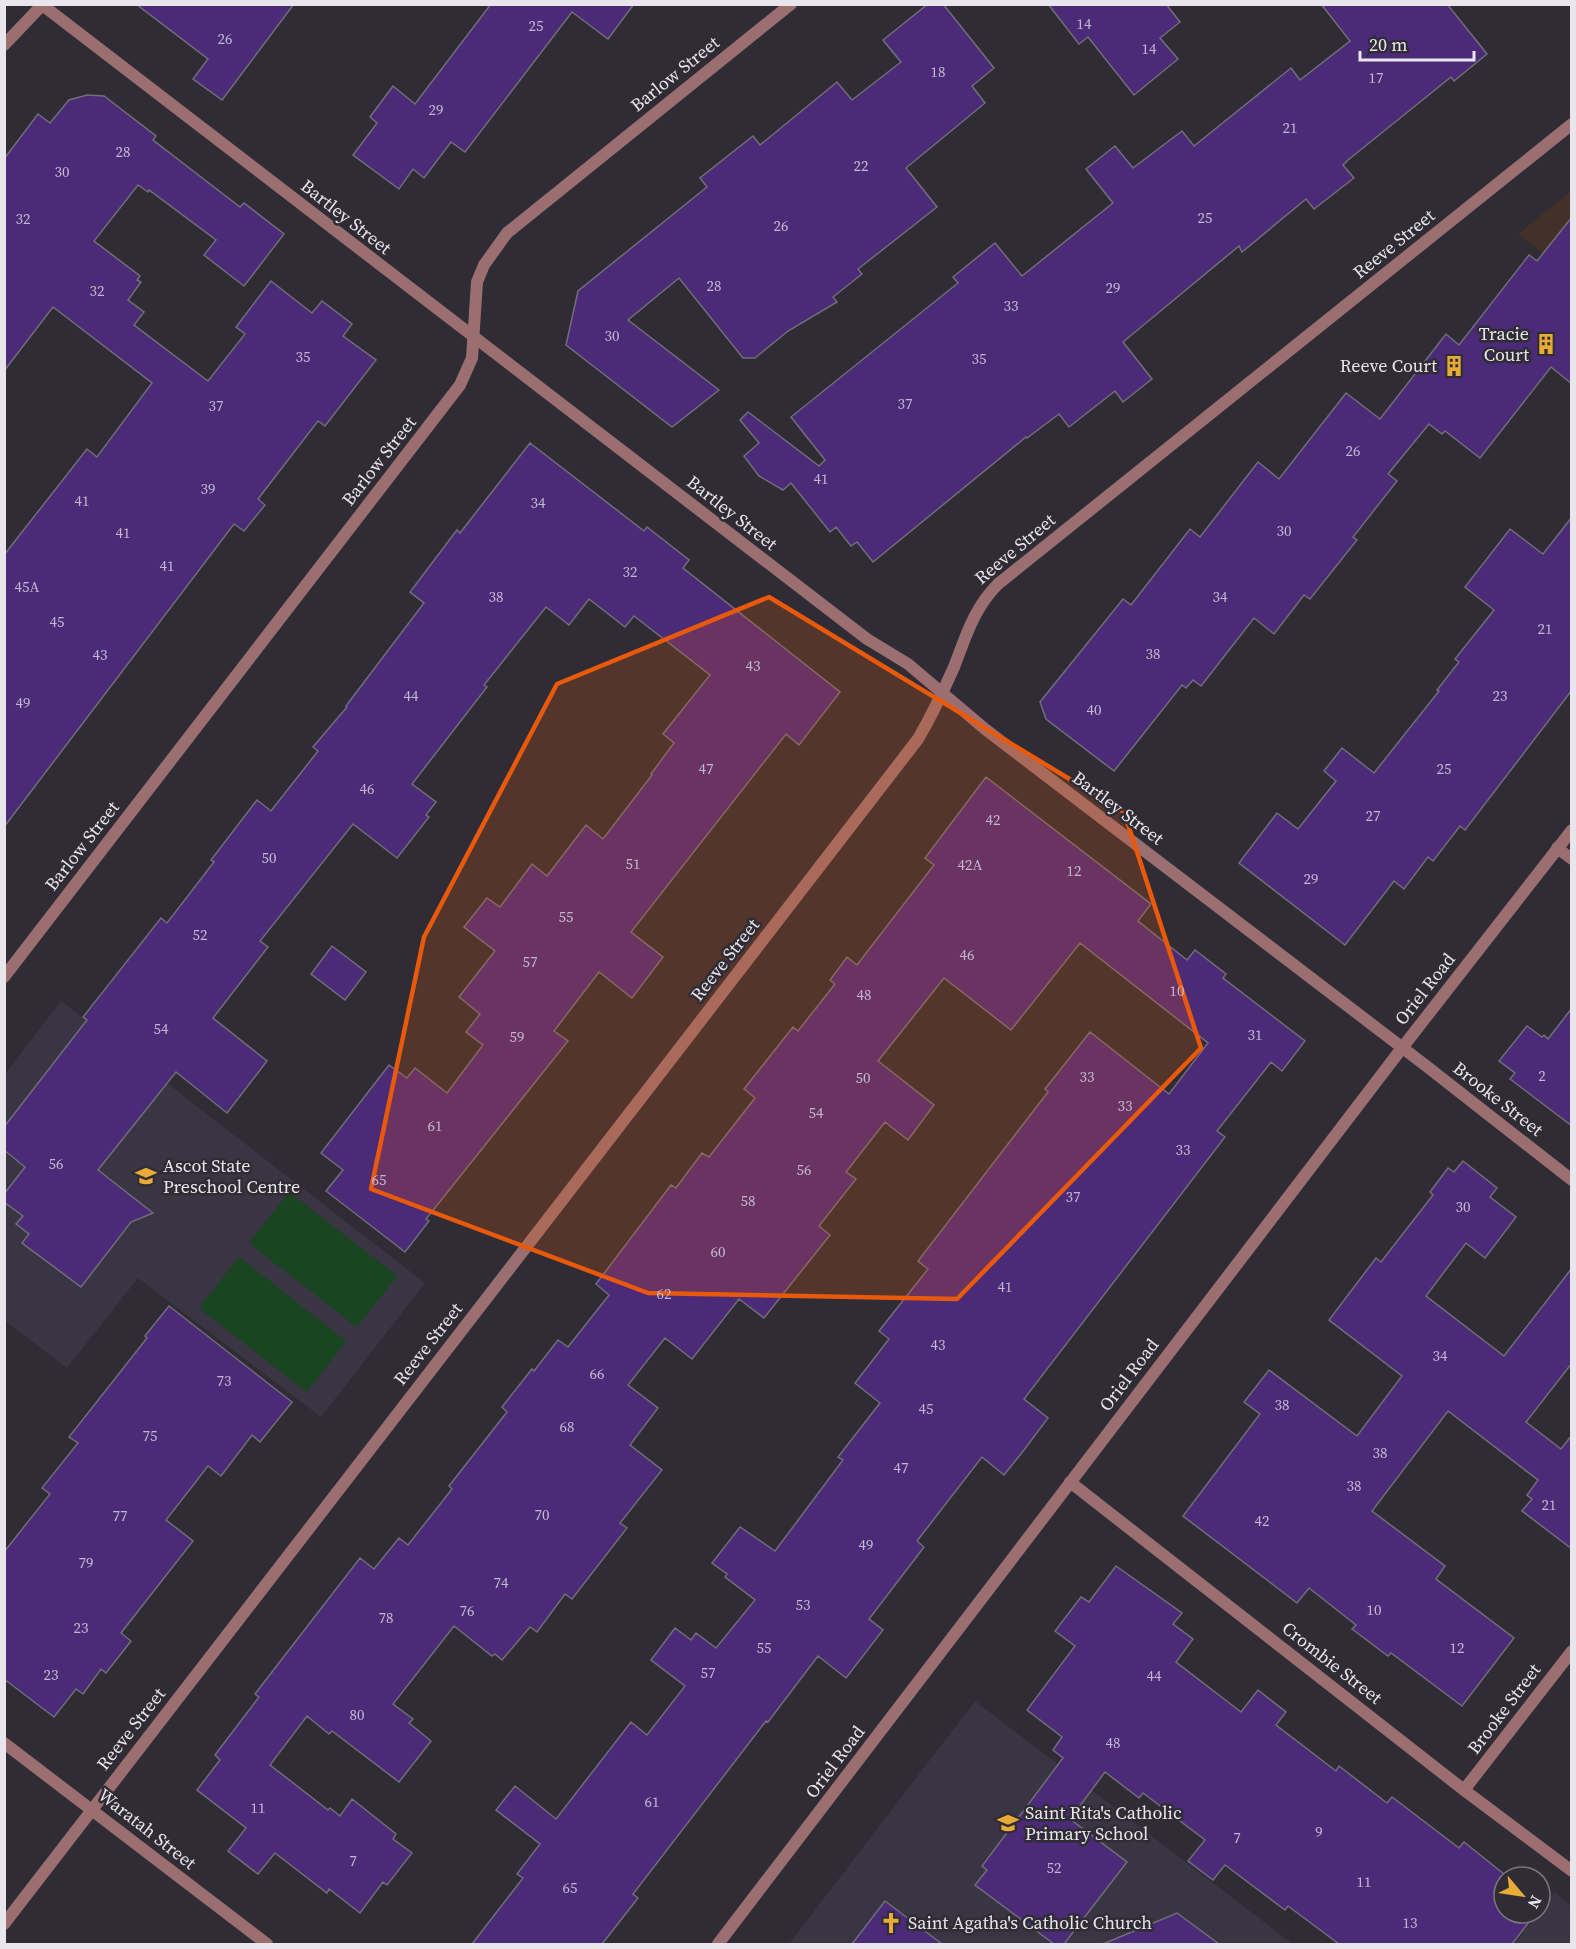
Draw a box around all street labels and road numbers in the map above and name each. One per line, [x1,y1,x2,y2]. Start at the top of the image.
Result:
street label: Barlow Street [625,30,724,117]
street label: Bartley Street [296,173,397,260]
street label: Reeve Street [1348,203,1440,284]
street label: Barlow Street [336,411,422,511]
street label: Bartley Street [682,469,783,556]
street label: Reeve Street [969,507,1060,590]
street label: Bartley Street [1067,765,1169,850]
street label: Barlow Street [39,796,125,896]
street label: Reeve Street [684,913,765,1006]
street label: Oriel Road [1389,947,1461,1030]
street label: Brooke Street [1448,1056,1549,1142]
street label: Reeve Street [387,1297,468,1390]
street label: Oriel Road [1093,1333,1164,1416]
street label: Crombie Street [1277,1616,1388,1710]
street label: Brooke Street [1461,1658,1546,1759]
street label: Reeve Street [90,1682,171,1775]
street label: Oriel Road [799,1720,870,1803]
street label: Waratah Street [93,1782,202,1875]

